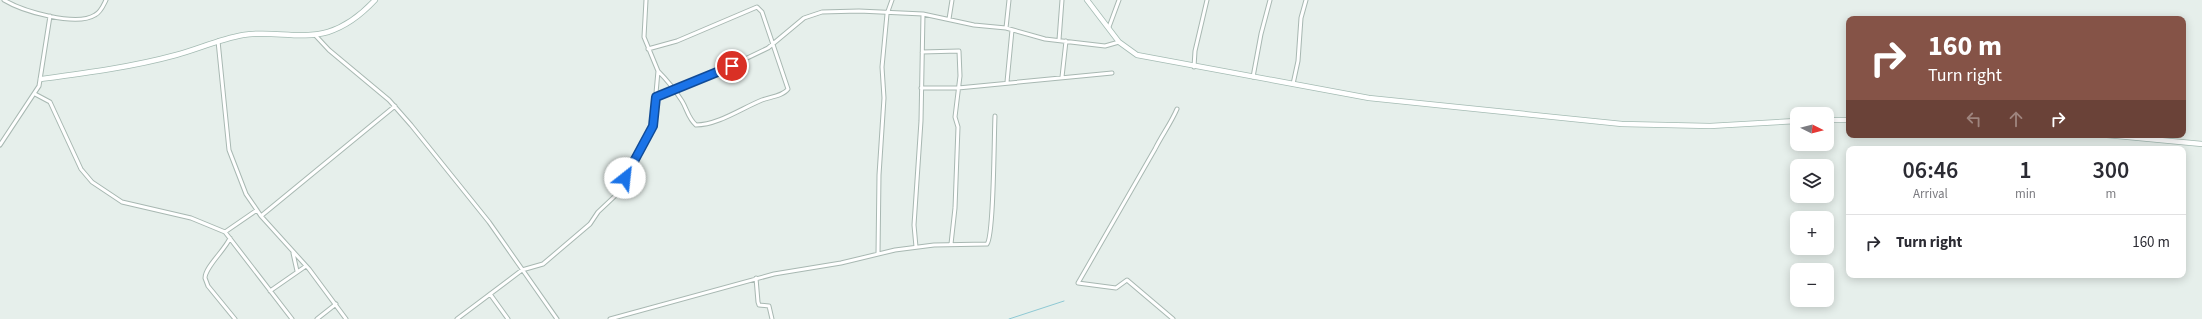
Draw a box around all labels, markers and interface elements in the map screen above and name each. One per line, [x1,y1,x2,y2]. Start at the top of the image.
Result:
text: 160 m [1928,26,2002,66]
icon: right [1862,32,1914,84]
pin [715,49,749,83]
icon: arrive [721,55,743,77]
text: Turn right [1928,63,2002,88]
north arrow [1790,107,1834,151]
map controls [1790,107,1834,307]
icon: left [1963,108,1985,130]
icon: ahead [2005,108,2027,130]
icon: right [2047,108,2069,130]
text: 06:46 [1903,153,1958,188]
text: 1 [2019,153,2032,188]
text: 300 [2093,153,2129,188]
position arrow [604,157,646,199]
button: layers [1790,159,1834,203]
text: Arrival [1913,185,1948,203]
text: min [2015,185,2036,203]
text: m [2106,185,2116,203]
button: + [1790,211,1834,255]
icon: right [1862,232,1884,254]
text: Turn right [1896,232,1962,253]
text: 160 m [2132,232,2170,253]
button: − [1790,263,1834,307]

